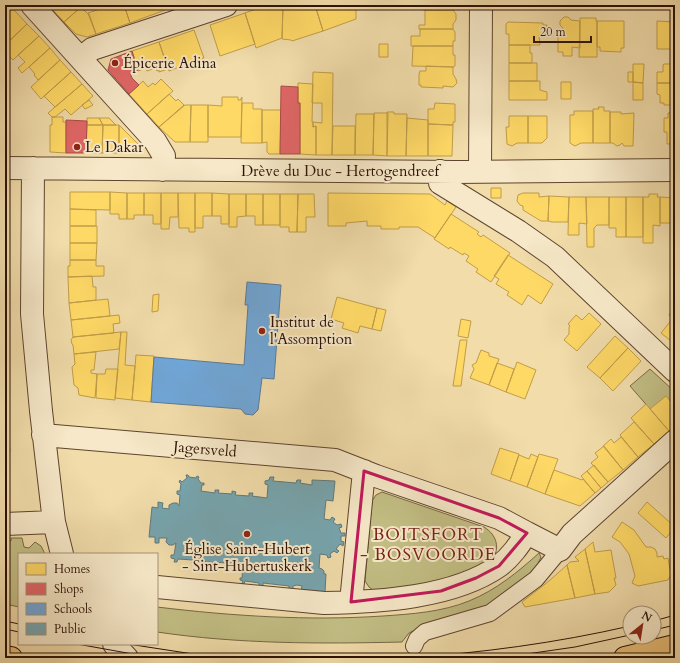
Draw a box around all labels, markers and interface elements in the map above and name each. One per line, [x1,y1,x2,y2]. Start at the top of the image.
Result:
scale bar [534,18,591,44]
text: 20 m [540,24,567,40]
place label: Épicerie Adina [123,53,217,73]
marker: Épicerie Adina [110,58,120,68]
place label: Le Dakar [85,137,144,157]
marker: Le Dakar [72,142,82,152]
street label: Drève du Duc - Hertogendreef [241,161,442,181]
place label: Institut de l'Assomption [270,312,353,349]
marker: Institut de l'Assomption [257,326,267,336]
street label: Jagersveld [171,436,237,462]
district label: BOITSFORT - BOSVOORDE [360,523,496,566]
marker: Église Saint-Hubert - Sint-Hubertuskerk [242,529,252,539]
place label: Église Saint-Hubert - Sint-Hubertuskerk [182,539,312,576]
legend [18,553,158,645]
text: Homes [54,561,90,577]
text: Shops [54,581,83,597]
text: Schools [54,601,92,617]
north arrow [622,605,662,645]
text: N [639,608,655,626]
text: Public [54,621,87,637]

